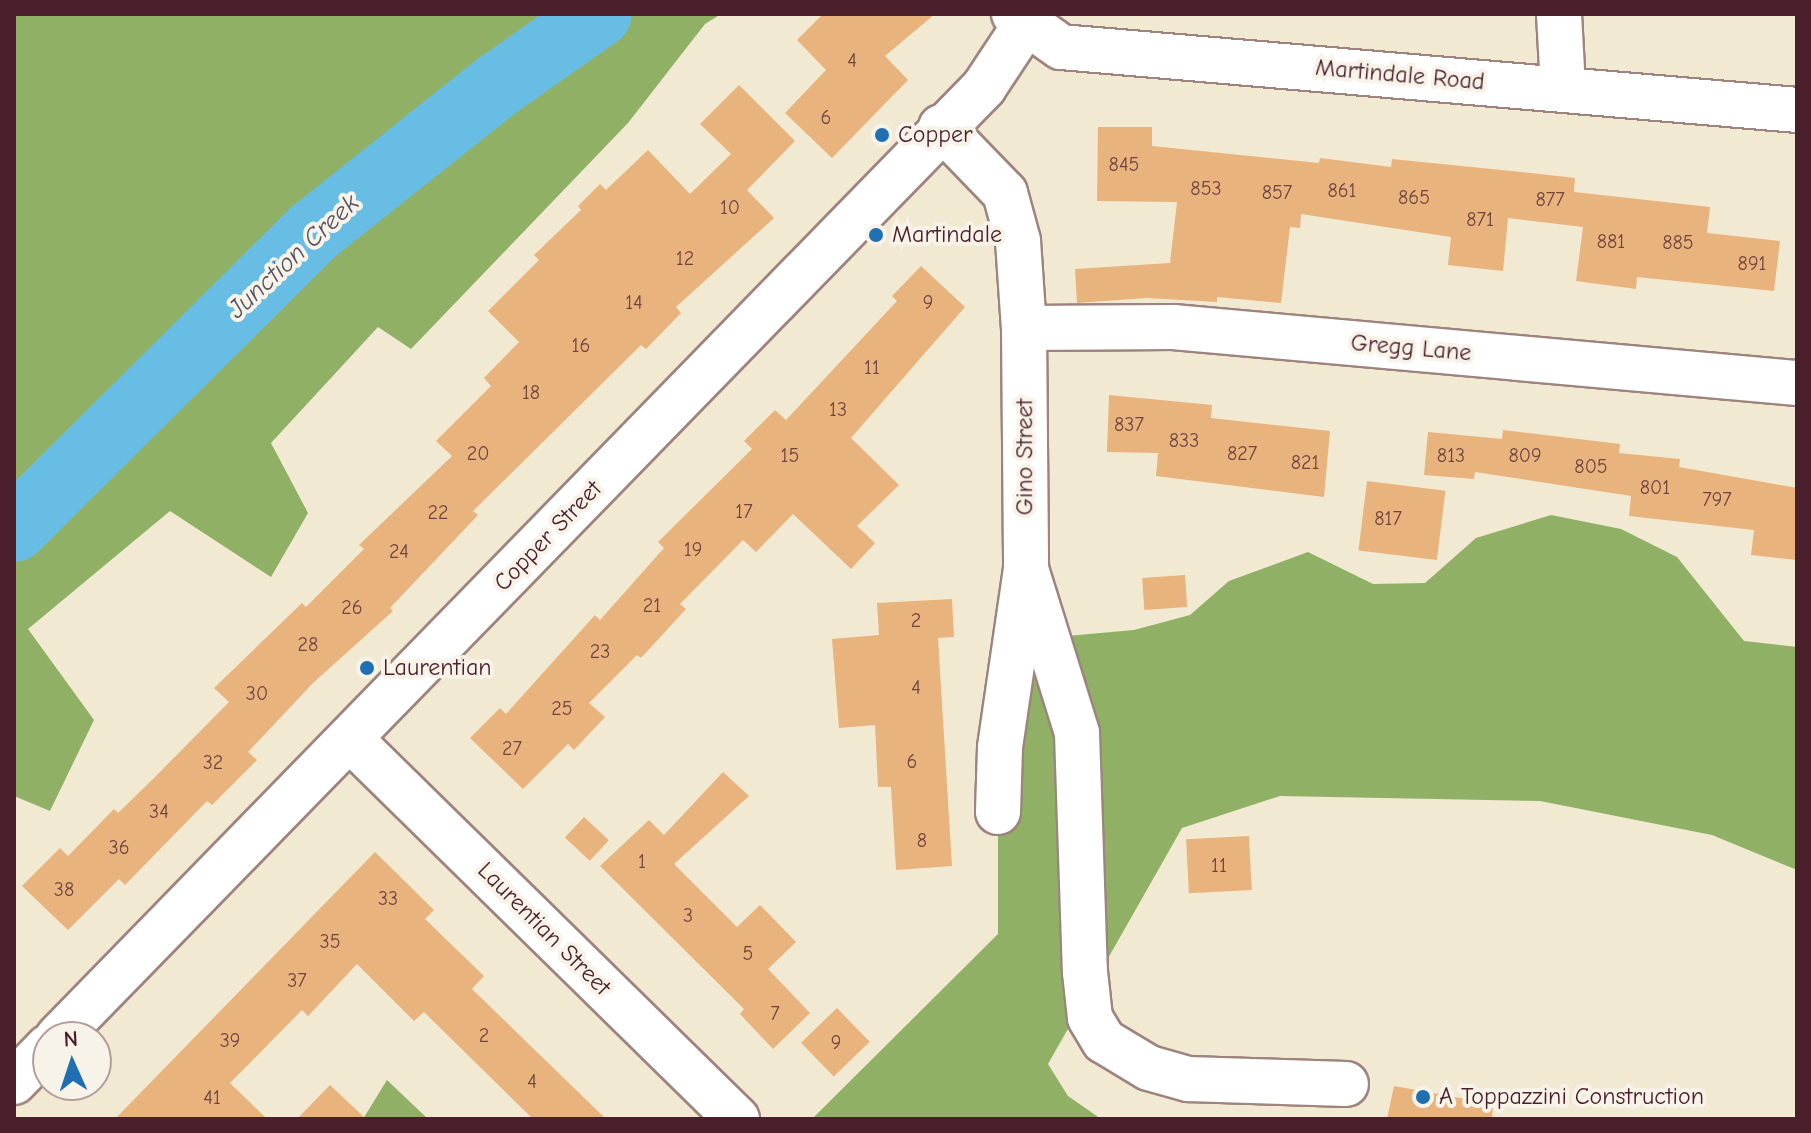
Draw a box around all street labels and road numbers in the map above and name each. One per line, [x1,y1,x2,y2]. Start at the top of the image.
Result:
street label: Martindale Road [1314,53,1486,97]
street label: Gregg Lane [1349,328,1473,368]
street label: Gino Street [1011,399,1039,515]
street label: Copper Street [488,475,608,597]
street label: Laurentian Street [471,856,617,1002]

